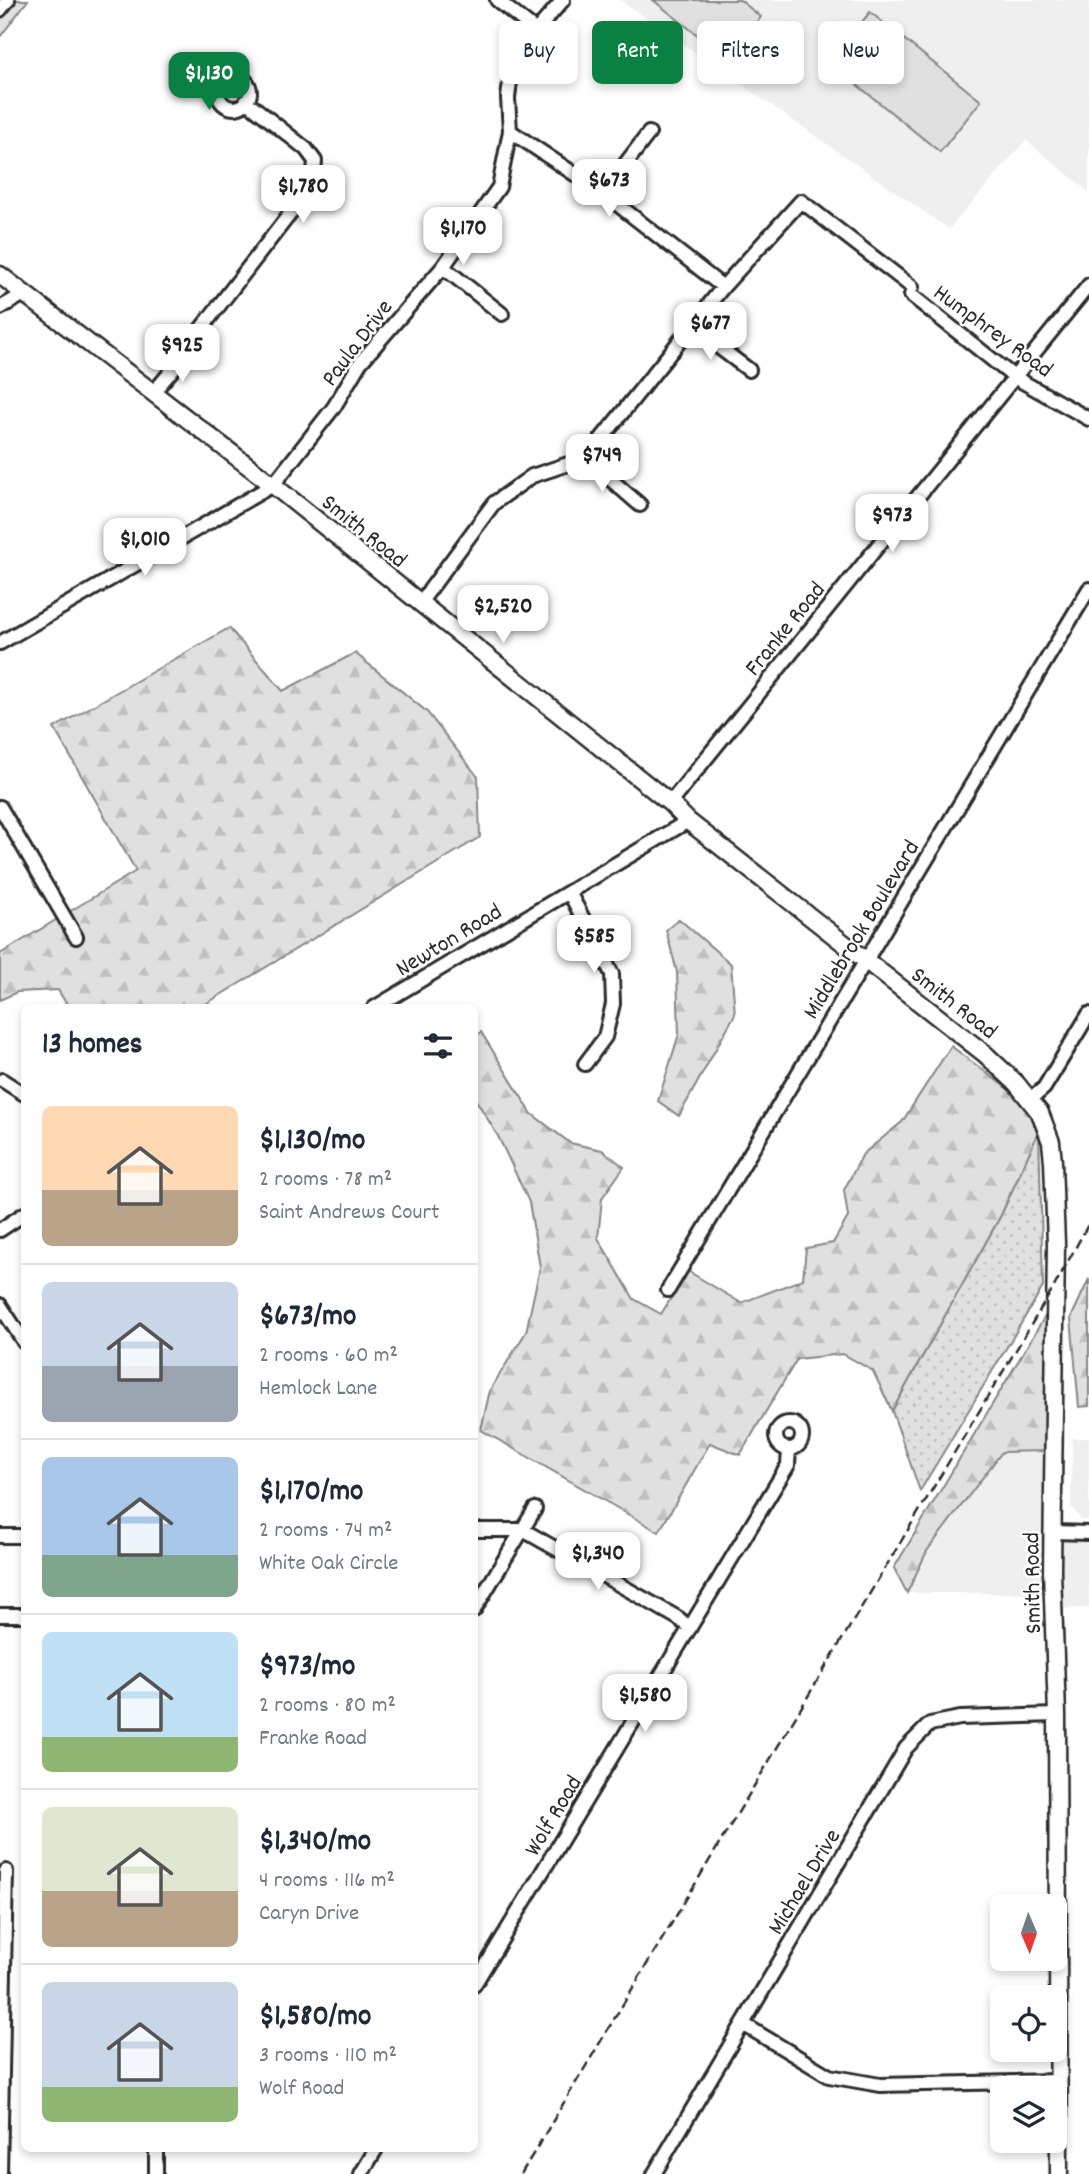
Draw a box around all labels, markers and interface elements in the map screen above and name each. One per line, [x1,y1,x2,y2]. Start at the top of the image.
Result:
chip: Buy [499,21,578,84]
chip: Rent [592,21,683,84]
chip: Filters [697,21,804,84]
chip: New [818,21,904,84]
pin: $1,130 [152,52,266,112]
text: $1,130 [185,58,233,91]
pin: $673 [568,160,650,219]
text: $673 [588,165,630,198]
pin: $1,780 [246,166,360,225]
text: $1,780 [277,171,329,204]
pin: $1,170 [406,208,520,267]
text: $1,170 [439,213,487,246]
street label: Humphrey Road [925,277,1059,388]
street label: Paula Drive [314,293,402,394]
pin: $677 [669,302,751,362]
text: $677 [690,308,730,341]
pin: $925 [141,324,223,384]
text: $925 [161,330,203,363]
pin: $749 [561,434,643,494]
text: $749 [582,440,622,473]
street label: Smith Road [313,487,413,578]
pin: $973 [851,494,933,554]
text: $973 [871,500,913,533]
pin: $1,010 [88,518,202,578]
text: $1,010 [119,524,171,557]
street label: Franke Road [738,575,835,684]
pin: $2,520 [446,586,560,645]
text: $2,520 [473,591,533,624]
street label: Middlebrook Boulevard [796,835,930,1026]
street label: Newton Road [390,896,509,987]
pin: $585 [553,916,635,975]
text: $585 [573,921,615,954]
street label: Smith Road [903,960,1004,1049]
text: 13 homes [42,1025,142,1068]
icon: filters [419,1027,457,1065]
text: $1,130/mo [259,1121,365,1164]
icon: home [98,1134,182,1218]
text: 2 rooms · 78 m² [259,1164,392,1197]
text: Saint Andrews Court [259,1197,439,1230]
text: $673/mo [259,1297,356,1340]
icon: home [98,1310,182,1394]
text: 2 rooms · 60 m² [259,1340,398,1373]
text: Hemlock Lane [259,1373,377,1406]
text: $1,170/mo [259,1472,363,1515]
icon: home [98,1485,182,1569]
text: 2 rooms · 74 m² [259,1515,392,1548]
pin: $1,340 [541,1532,655,1592]
street label: Smith Road [1016,1532,1052,1634]
text: $1,340 [571,1538,625,1571]
text: White Oak Circle [259,1548,398,1581]
text: $973/mo [259,1647,355,1690]
icon: home [98,1660,182,1744]
pin: $1,580 [588,1674,702,1734]
text: $1,580 [618,1680,672,1713]
text: 2 rooms · 80 m² [259,1690,396,1723]
text: Franke Road [259,1723,367,1756]
street label: Wolf Road [517,1770,592,1863]
text: $1,340/mo [259,1822,371,1865]
street label: Michael Drive [761,1823,851,1942]
icon: home [98,1835,182,1919]
text: 4 rooms · 116 m² [259,1865,395,1898]
north arrow [990,1894,1068,1970]
map controls [990,1894,1067,2153]
text: Caryn Drive [259,1898,359,1931]
button: locate [990,1985,1067,2062]
text: $1,580/mo [259,1997,371,2040]
icon: home [98,2010,182,2094]
text: 3 rooms · 110 m² [259,2040,397,2073]
text: Wolf Road [259,2073,344,2106]
button: layers [990,2076,1067,2153]

